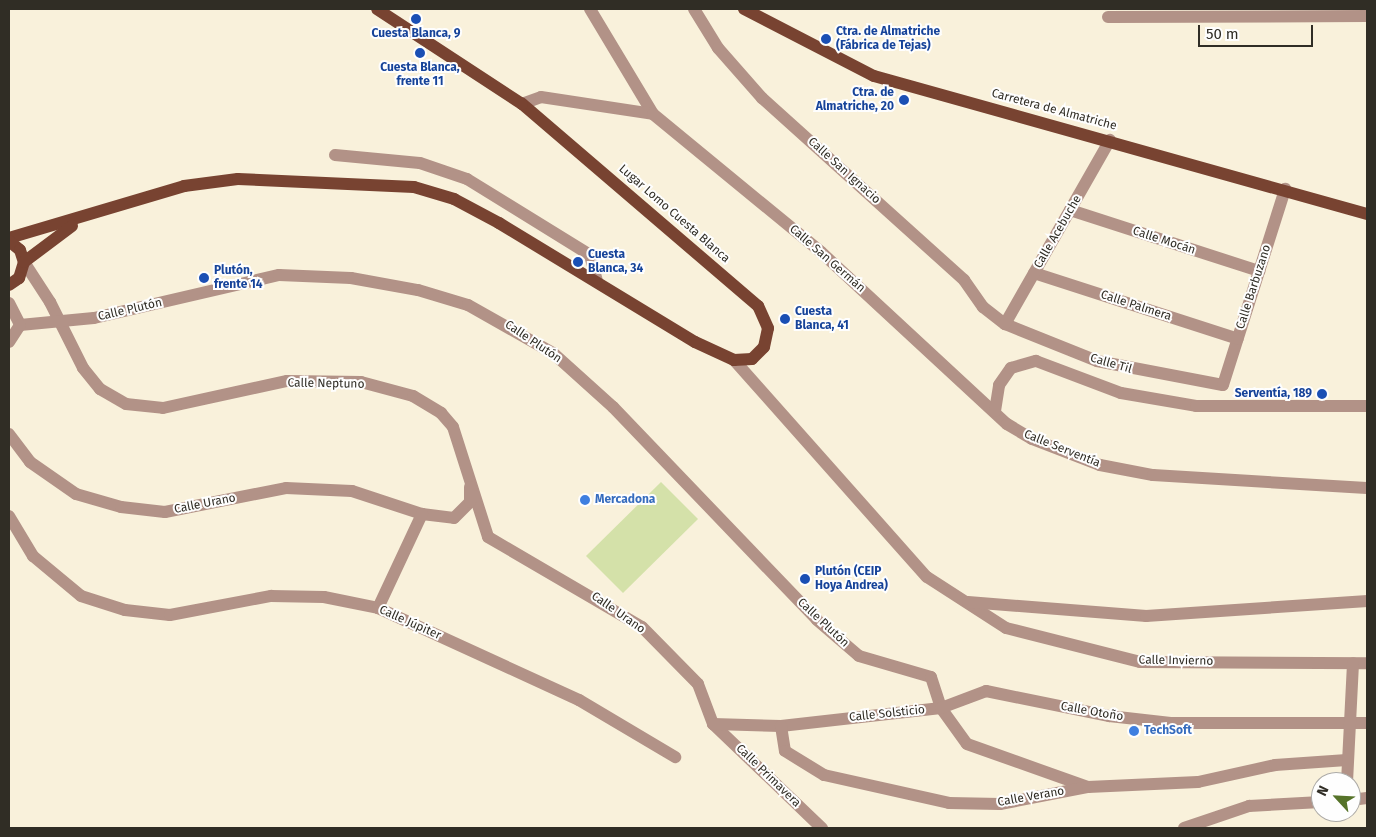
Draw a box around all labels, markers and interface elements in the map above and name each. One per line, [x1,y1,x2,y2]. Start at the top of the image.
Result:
marker: Cuesta Blanca, 9 [410,13,422,25]
scale bar [1201,15,1316,47]
place label: Ctra. de Almatriche (Fábrica de Tejas) [836,25,940,53]
text: 50 m [1206,25,1239,43]
place label: Cuesta Blanca, 9 [372,27,460,41]
marker: Ctra. de Almatriche (Fábrica de Tejas) [820,33,832,45]
marker: Cuesta Blanca, frente 11 [414,47,426,59]
place label: Cuesta Blanca, frente 11 [380,61,460,89]
place label: Ctra. de Almatriche, 20 [816,86,894,114]
street label: Carretera de Almatriche [990,86,1118,134]
marker: Ctra. de Almatriche, 20 [898,94,910,106]
street label: Calle San Ignacio [805,135,883,207]
street label: Lugar Lomo Cuesta Blanca [616,162,732,266]
street label: Calle Acebuche [1031,193,1085,271]
street label: Calle San Germán [786,222,868,296]
street label: Calle Mocán [1131,224,1197,258]
street label: Calle Barbuzano [1234,243,1274,331]
place label: Cuesta Blanca, 34 [588,248,643,276]
marker: Cuesta Blanca, 34 [572,256,584,268]
place label: Plutón, frente 14 [214,264,263,292]
marker: Plutón, frente 14 [198,272,210,284]
street label: Calle Palmera [1099,288,1173,324]
street label: Calle Plutón [97,296,163,324]
place label: Cuesta Blanca, 41 [795,305,849,333]
marker: Cuesta Blanca, 41 [779,313,791,325]
street label: Calle Plutón [502,318,564,366]
street label: Calle Til [1088,351,1134,377]
street label: Calle Neptuno [287,376,365,392]
place label: Serventía, 189 [1235,387,1312,401]
marker: Serventía, 189 [1316,388,1328,400]
street label: Calle Serventía [1022,427,1102,471]
street label: Calle Urano [173,491,237,517]
place label: Mercadona [595,493,655,507]
marker: Mercadona [579,494,591,506]
place label: Plutón (CEIP Hoya Andrea) [815,565,888,593]
marker: Plutón (CEIP Hoya Andrea) [799,573,811,585]
street label: Calle Urano [588,589,648,637]
street label: Calle Plutón [794,595,852,651]
street label: Calle Júpiter [377,603,443,643]
street label: Calle Invierno [1139,653,1213,669]
street label: Calle Otoño [1060,699,1124,725]
street label: Calle Solsticio [848,703,926,725]
place label: TechSoft [1144,724,1192,738]
marker: TechSoft [1128,725,1140,737]
street label: Calle Primavera [733,742,803,810]
north arrow [1311,772,1361,822]
text: N [1313,783,1333,799]
street label: Calle Verano [997,784,1065,810]

